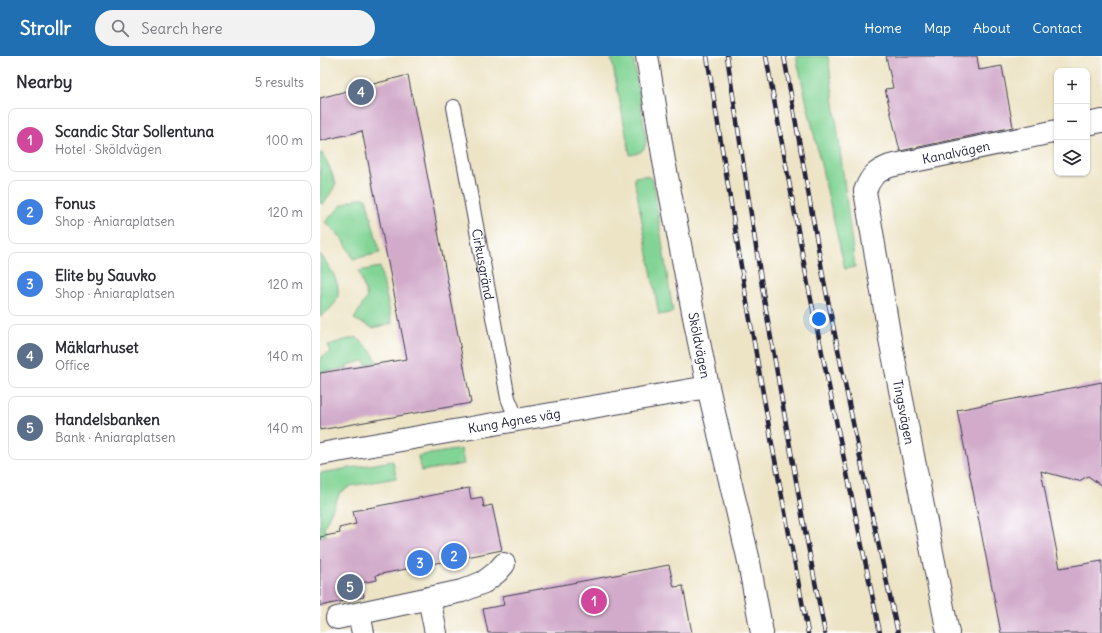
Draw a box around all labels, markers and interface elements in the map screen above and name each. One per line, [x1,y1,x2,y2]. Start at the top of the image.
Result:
search box [95,10,375,46]
text: Strollr [20,16,71,40]
icon: search [109,17,131,39]
text: Search here [141,19,223,38]
text: Home [864,19,902,37]
text: Map [924,19,951,37]
text: About [973,19,1011,37]
text: Contact [1033,19,1082,37]
map controls [1054,68,1090,176]
button: + [1054,68,1090,104]
text: Nearby [16,71,72,93]
text: 5 results [255,74,304,91]
pin: 4 [348,77,374,107]
button: − [1054,104,1090,140]
text: Scandic Star Sollentuna [55,122,214,141]
text: 1 [27,132,33,149]
text: 100 m [266,132,303,149]
street label: Kanalvägen [921,137,992,168]
button: layers [1054,140,1090,176]
text: Hotel · Sköldvägen [55,141,162,158]
text: Fonus [55,194,95,213]
text: 2 [26,204,34,221]
text: 120 m [268,204,303,221]
text: Shop · Aniaraplatsen [55,213,175,230]
street label: Cirkusgränd [468,227,498,302]
text: Elite by Sauvko [55,266,156,285]
text: 3 [26,276,34,293]
text: 120 m [268,276,303,293]
text: Shop · Aniaraplatsen [55,285,175,302]
your location [809,309,829,329]
street label: Sköldvägen [684,311,714,380]
text: Mäklarhuset [55,338,139,357]
text: 4 [26,348,34,365]
text: 140 m [267,348,303,365]
text: Office [55,357,90,374]
street label: Tingsvägen [889,378,918,446]
street label: Kung Agnes väg [467,405,562,437]
text: Handelsbanken [55,410,160,429]
text: 5 [26,420,34,437]
text: 140 m [267,420,303,437]
text: Bank · Aniaraplatsen [55,429,176,446]
pin: 2 [441,541,467,571]
pin: 3 [407,548,433,578]
pin: 5 [337,572,363,602]
pin: 1 [581,586,607,616]

